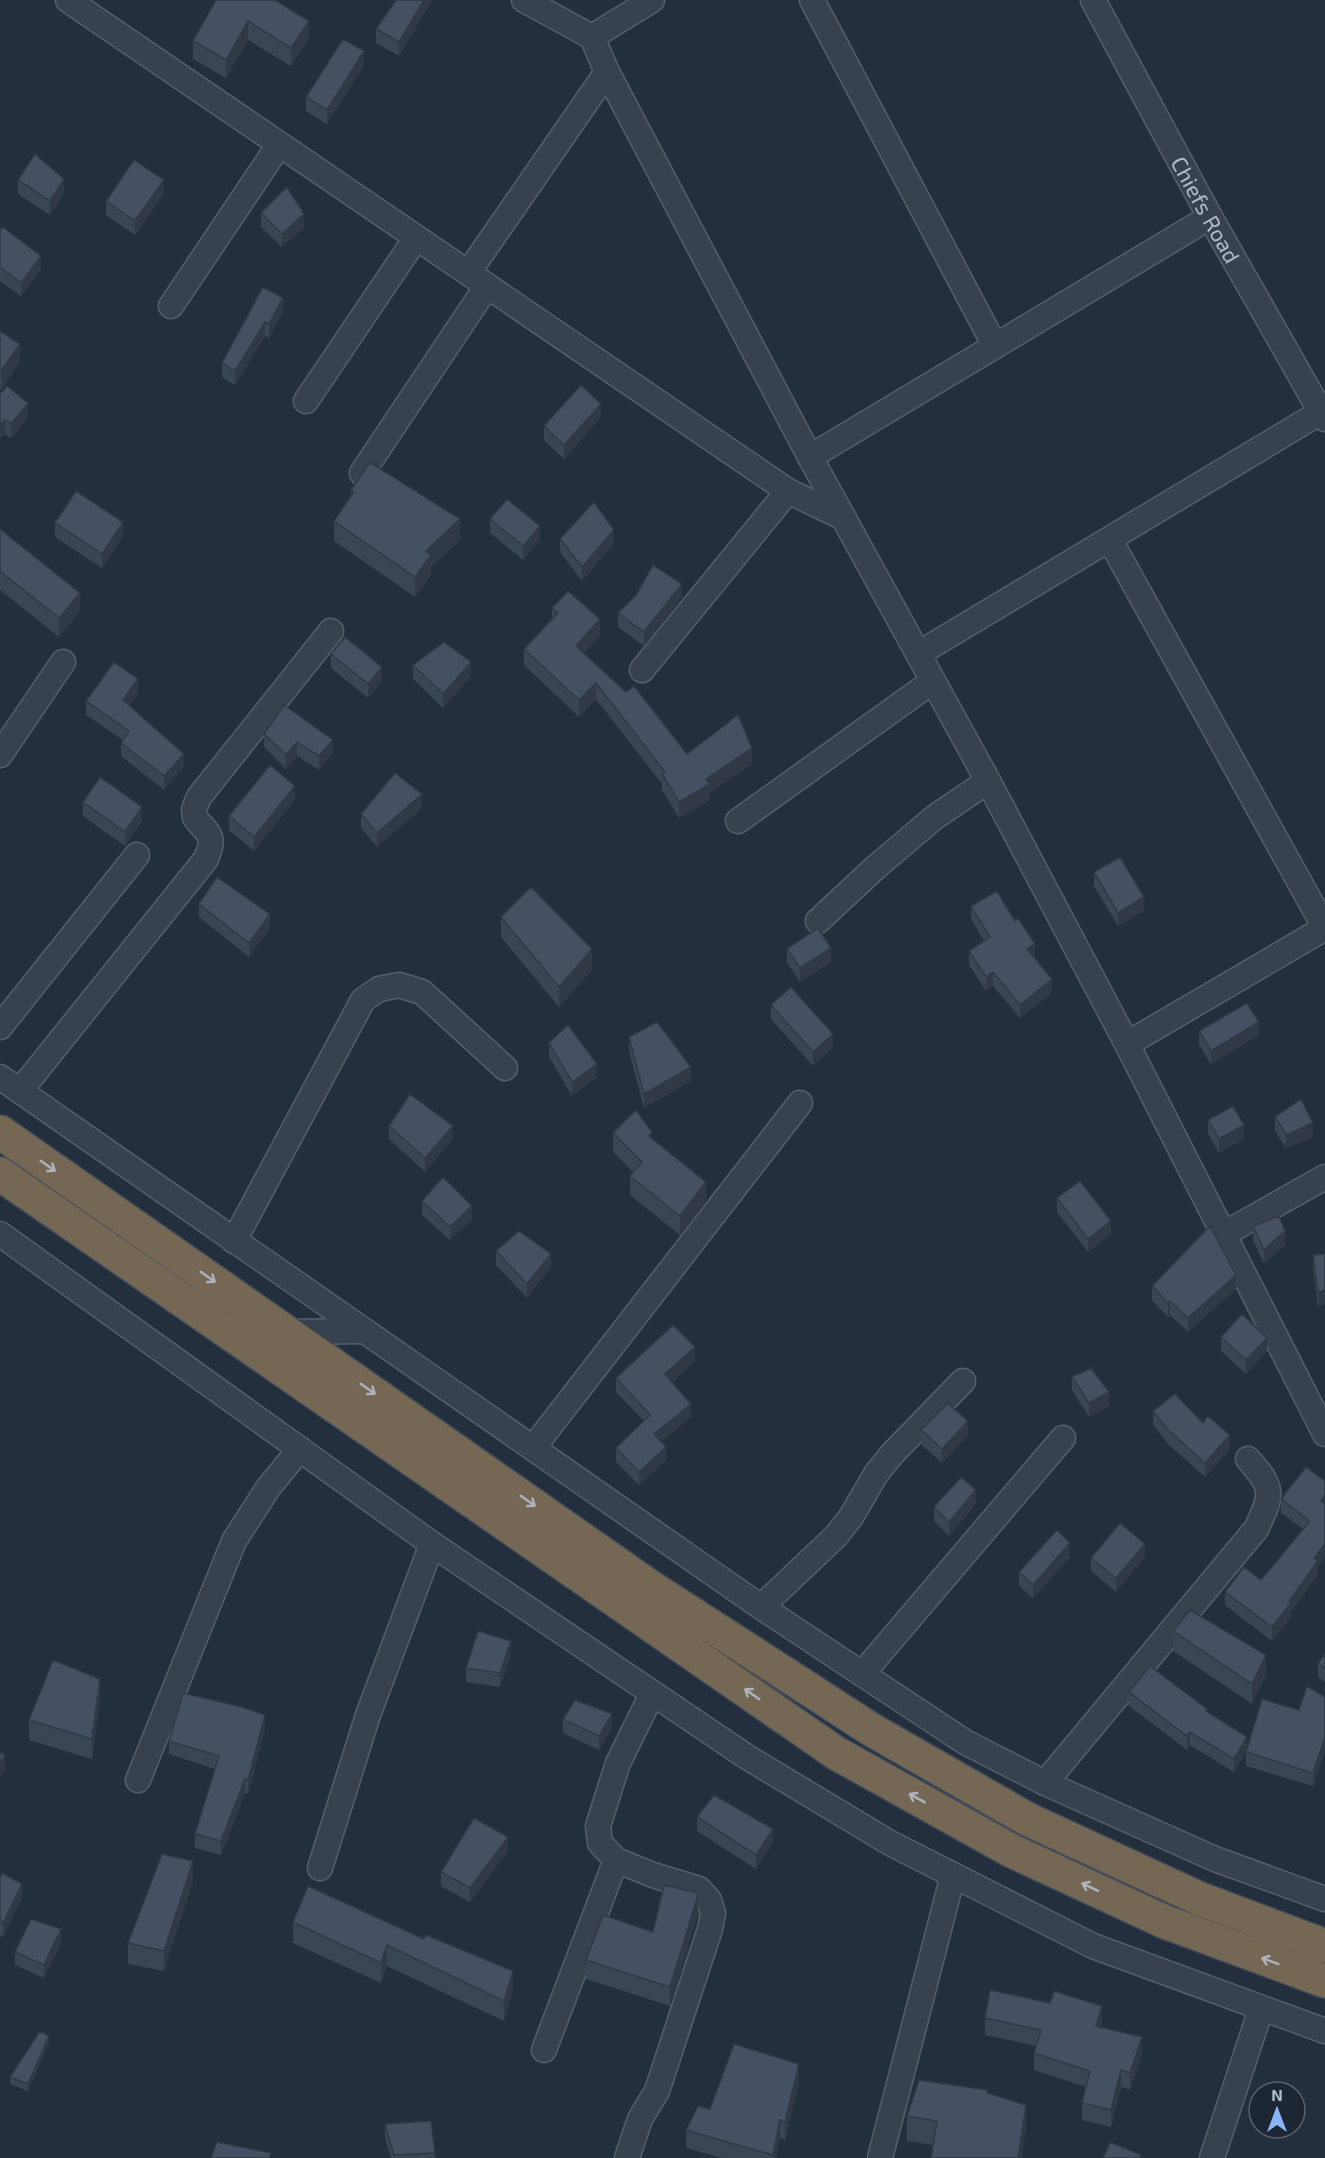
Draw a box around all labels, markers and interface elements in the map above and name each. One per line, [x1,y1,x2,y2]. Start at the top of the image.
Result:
street label: Chiefs Road [1167,151,1246,267]
one-way arrow [39,1160,56,1172]
one-way arrow [200,1271,216,1284]
one-way arrow [359,1383,375,1395]
one-way arrow [519,1495,535,1507]
one-way arrow [744,1688,760,1700]
one-way arrow [909,1792,926,1804]
one-way arrow [1081,1881,1099,1893]
one-way arrow [1261,1955,1280,1966]
north arrow [1247,2080,1307,2140]
text: N [1271,2085,1283,2104]

